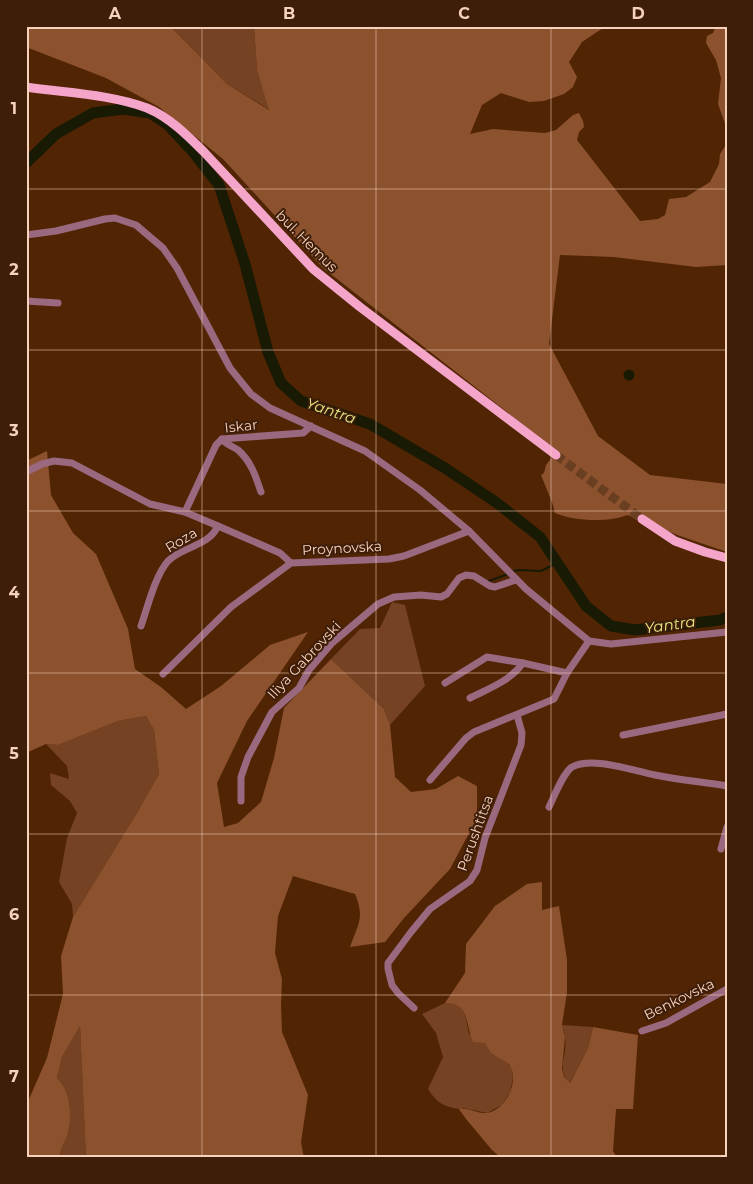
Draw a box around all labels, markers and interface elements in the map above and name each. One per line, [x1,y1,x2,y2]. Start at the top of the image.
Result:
text: A [108,4,122,23]
text: B [283,4,295,23]
text: C [458,4,470,23]
text: D [631,4,645,23]
text: 1 [11,99,17,118]
street label: bul. Hemus [272,206,342,276]
text: 2 [9,260,19,279]
water label: Yantra [304,393,359,428]
street label: Iskar [224,415,259,437]
text: 3 [8,421,19,440]
street label: Roza [162,523,200,557]
street label: Proynovska [301,537,383,559]
text: 4 [8,583,20,602]
water label: Yantra [643,612,697,637]
street label: Iliya Gabrovski [263,617,345,703]
text: 5 [9,744,19,763]
street label: Perushtitsa [453,792,497,874]
text: 6 [9,905,19,924]
street label: Benkovska [641,974,717,1024]
text: 7 [9,1067,19,1086]

